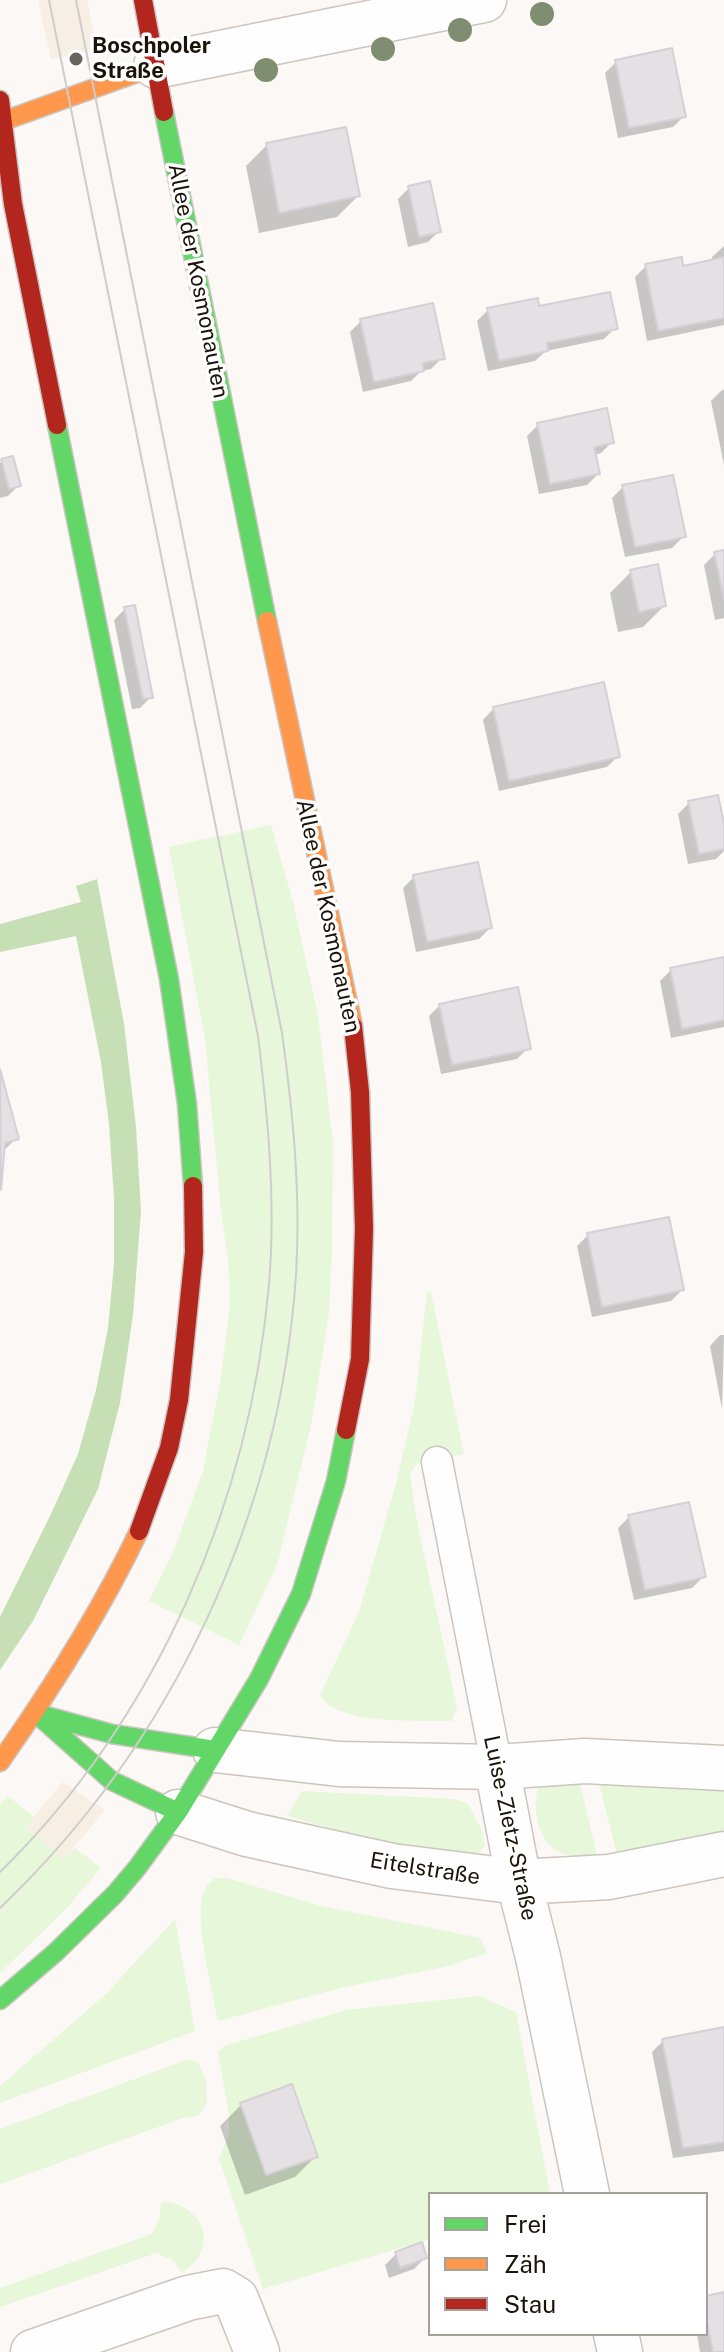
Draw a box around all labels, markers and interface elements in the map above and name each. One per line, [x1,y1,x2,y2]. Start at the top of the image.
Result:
place label: Boschpoler Straße [92,33,211,84]
marker: Boschpoler Straße [67,50,85,68]
street label: Allee der Kosmonauten [162,162,234,400]
street label: Allee der Kosmonauten [290,797,366,1035]
street label: Luise-Zietz-Straße [477,1733,543,1923]
street label: Eitelstraße [368,1847,482,1891]
legend [428,2192,708,2336]
text: Frei [504,2210,547,2238]
text: Zäh [504,2250,547,2278]
text: Stau [504,2290,556,2318]

